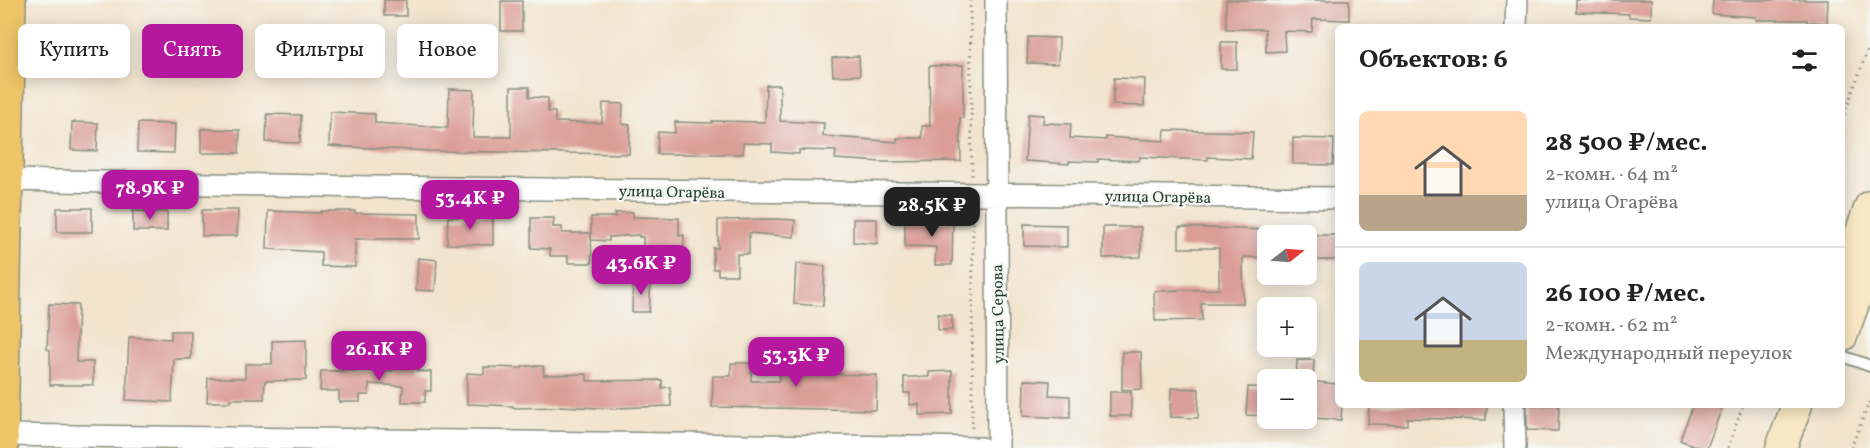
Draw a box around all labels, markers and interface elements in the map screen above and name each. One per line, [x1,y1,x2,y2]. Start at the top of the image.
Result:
chip: Купить [18,24,130,78]
chip: Снять [142,24,243,78]
chip: Фильтры [255,24,385,78]
chip: Новое [397,24,498,78]
text: Объектов: 6 [1359,42,1508,78]
icon: filters [1788,44,1821,77]
text: 28 500 ₽/мес. [1545,125,1708,161]
icon: home [1407,135,1479,207]
text: 2-комн. · 64 m² [1545,161,1678,189]
pin: 78.9K ₽ [95,170,205,221]
text: 78.9K ₽ [116,175,184,203]
pin: 53.4K ₽ [415,180,525,231]
street label: улица Огарёва [618,181,726,205]
text: 53.4K ₽ [435,185,505,213]
street label: улица Огарёва [1104,186,1212,210]
pin: 28.5K ₽ [877,187,987,238]
text: улица Огарёва [1545,189,1678,217]
text: 28.5K ₽ [898,192,966,220]
north arrow [1257,225,1317,285]
map controls [1257,225,1317,429]
pin: 43.6K ₽ [586,245,696,296]
text: 43.6K ₽ [606,250,676,278]
street label: улица Серова [987,264,1011,364]
text: 26 100 ₽/мес. [1545,276,1706,312]
icon: home [1407,286,1479,358]
button: + [1257,297,1317,357]
text: 2-комн. · 62 m² [1545,312,1677,340]
pin: 26.1K ₽ [324,331,434,382]
text: 26.1K ₽ [345,336,413,364]
pin: 53.3K ₽ [741,337,851,388]
text: Международный переулок [1545,340,1792,368]
text: 53.3K ₽ [762,342,830,370]
button: − [1257,369,1317,429]

